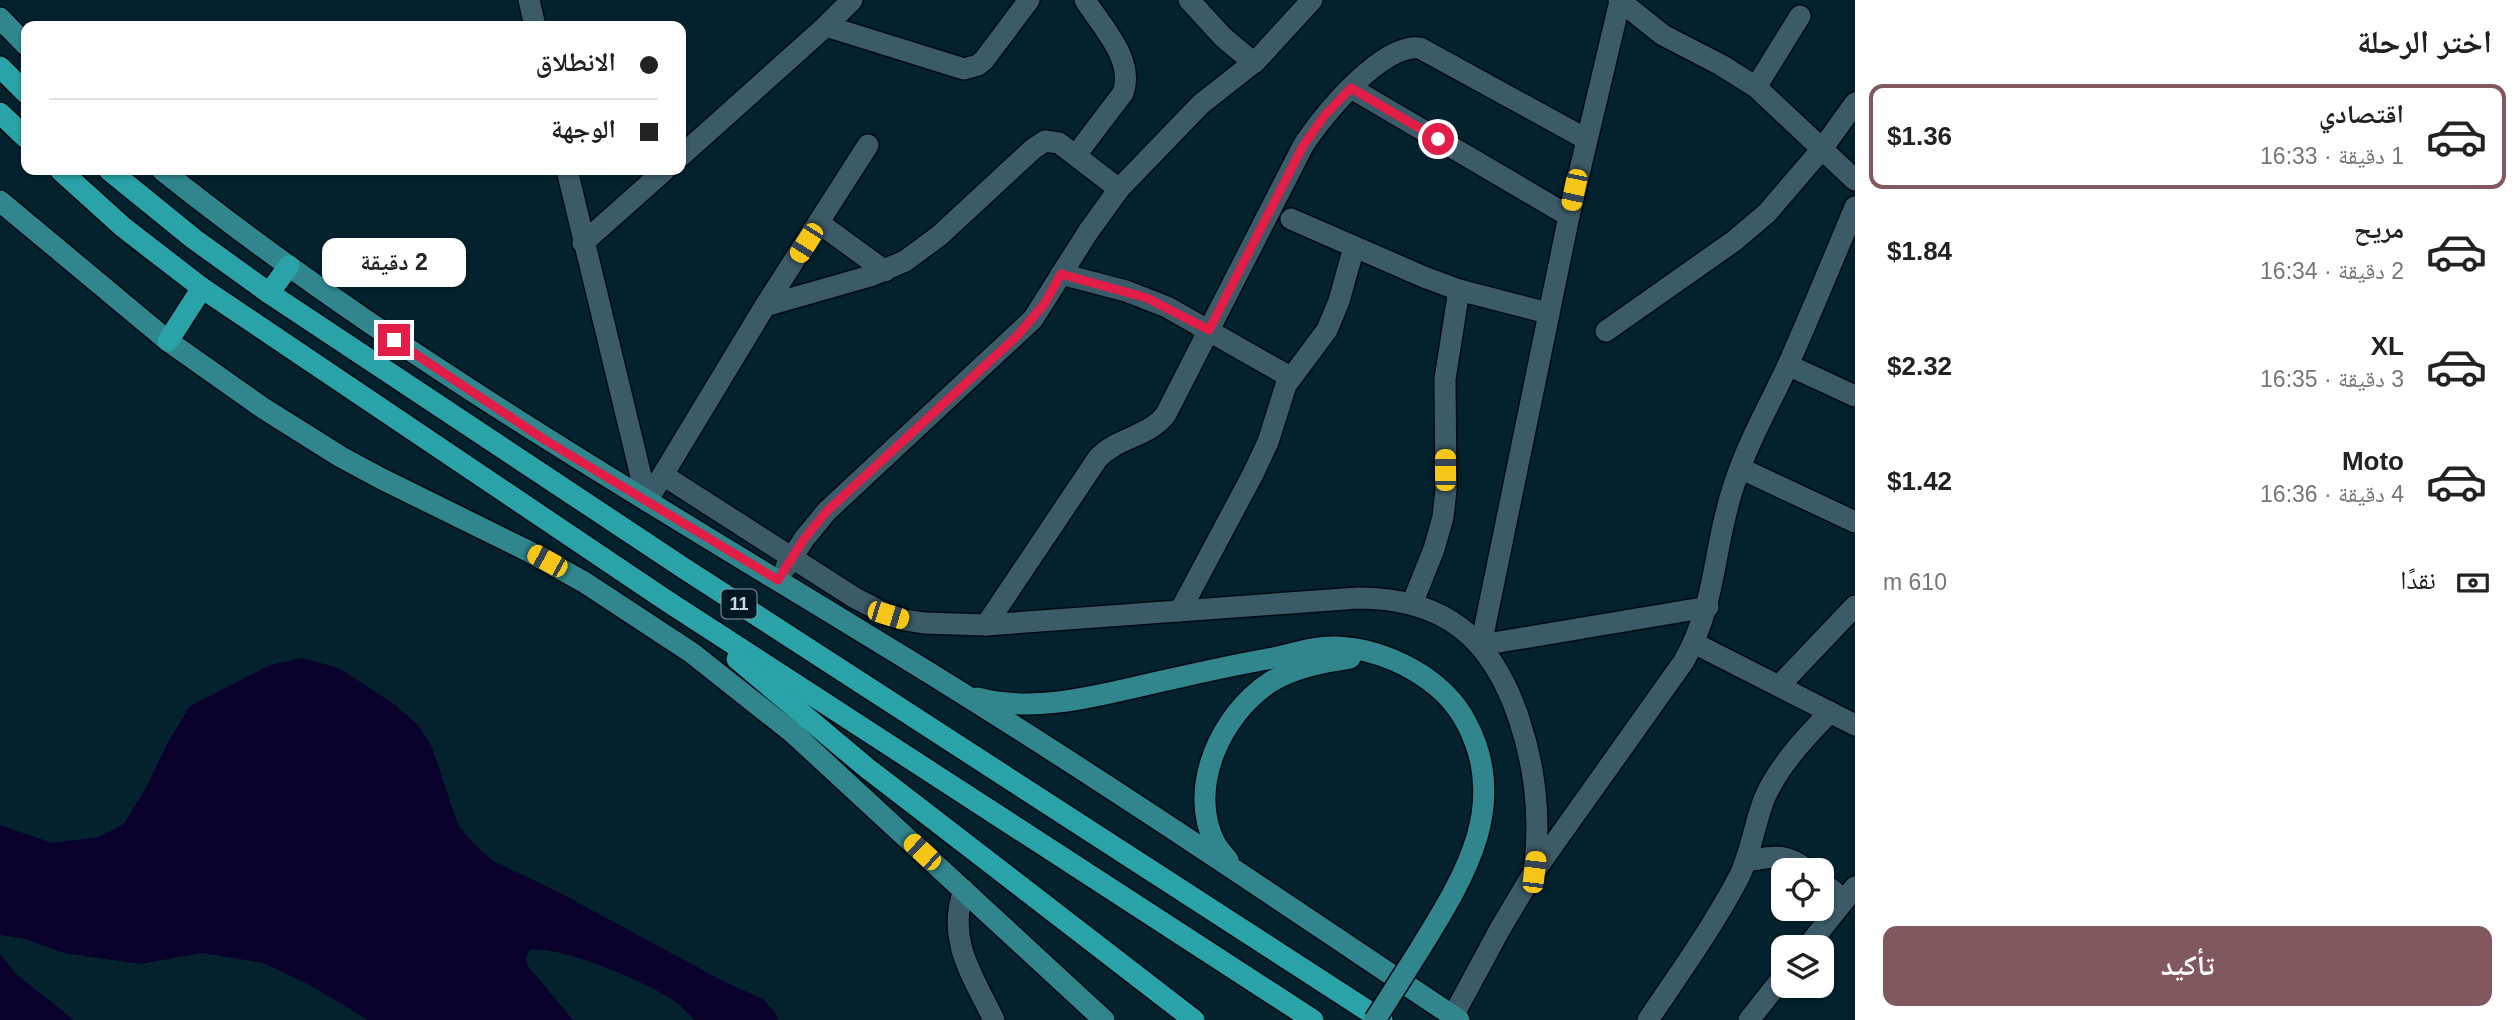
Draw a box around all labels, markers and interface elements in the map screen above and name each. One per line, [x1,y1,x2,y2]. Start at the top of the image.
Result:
text: اختر الرحلة [2357,24,2492,60]
text: الانطلاق [536,47,616,77]
text: اقتصادي [2319,99,2404,129]
icon: car [2425,105,2488,168]
text: الوجهة [551,114,616,144]
text: $1.36 [1887,121,1952,151]
route start [1422,123,1454,155]
text: 1 دقيقة · 16:33 [2260,143,2404,169]
car [1560,167,1589,213]
text: مريح [2354,214,2404,244]
car [786,220,827,266]
icon: car [2425,220,2488,283]
text: $1.84 [1887,236,1952,266]
callout: 2 دقيقة [322,238,466,288]
text: 2 دقيقة [360,249,428,275]
text: 2 دقيقة · 16:34 [2260,258,2404,284]
route end [378,324,410,356]
text: XL [2371,331,2404,361]
icon: car [2425,335,2488,398]
text: $2.32 [1887,351,1952,381]
text: 3 دقيقة · 16:35 [2260,366,2404,392]
text: Moto [2342,446,2404,476]
car [1435,449,1456,491]
icon: car [2425,450,2488,513]
text: $1.42 [1887,466,1952,496]
text: 4 دقيقة · 16:36 [2260,481,2404,507]
car [524,542,571,580]
icon: cash [2454,564,2492,602]
text: نقدًا [2400,565,2436,595]
text: 610 m [1883,569,1947,595]
road number: 11 [722,590,756,618]
car [865,599,912,631]
car [900,830,945,874]
car [1522,850,1547,894]
map controls [1771,858,1834,998]
button: locate [1771,858,1834,921]
button: تأكيد [1883,926,2492,1006]
button: layers [1771,935,1834,998]

